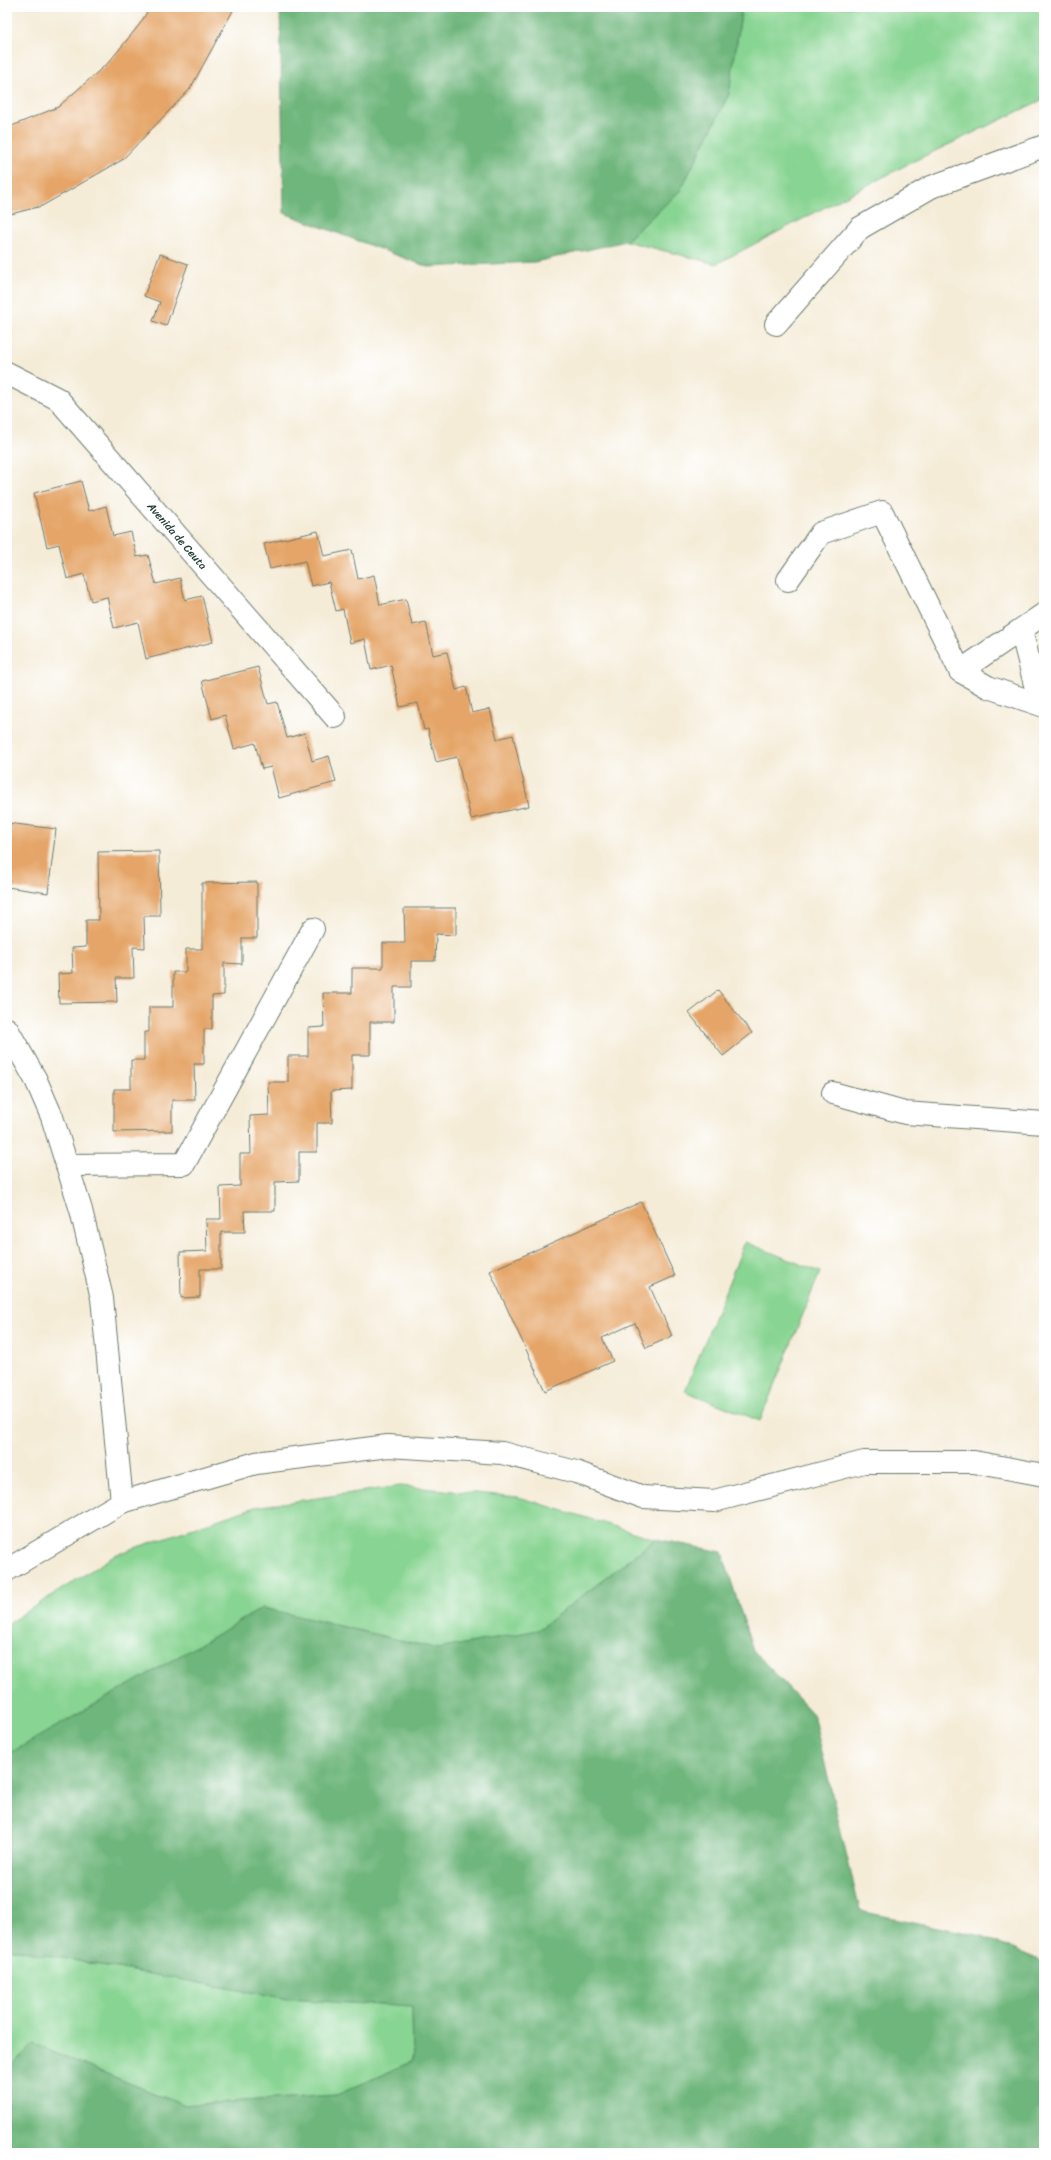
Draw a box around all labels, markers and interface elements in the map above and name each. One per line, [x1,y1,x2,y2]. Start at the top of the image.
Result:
street label: Avenida de Ceuta [142,497,212,574]

